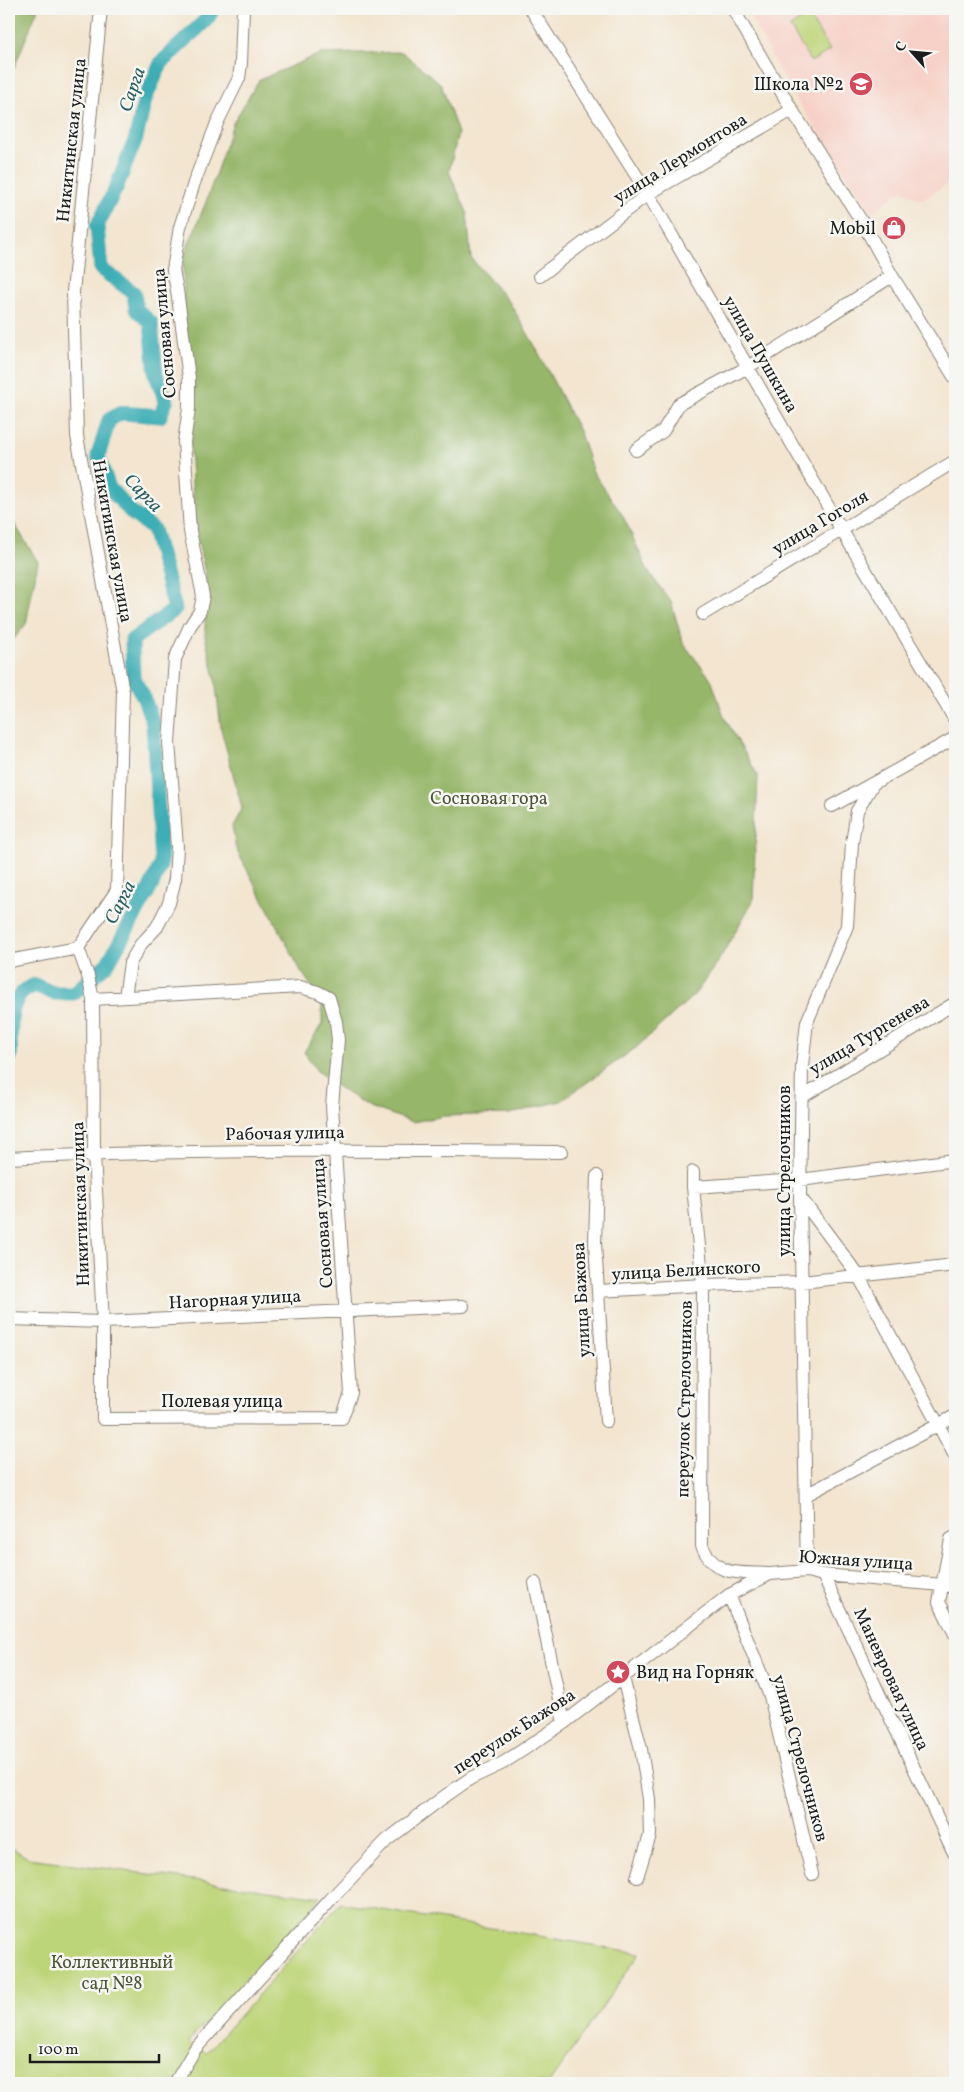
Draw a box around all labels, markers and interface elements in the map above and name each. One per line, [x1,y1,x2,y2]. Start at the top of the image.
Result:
north arrow [886,28,936,78]
text: С [891,38,912,55]
street label: Никитинская улица [51,57,94,224]
water label: Сарга [113,64,153,116]
school or university icon: Школа №2 [848,71,874,97]
place label: Школа №2 [754,73,844,98]
street label: улица Лермонтова [609,108,753,211]
shop icon: Mobil [881,215,907,241]
place label: Mobil [830,217,876,242]
street label: Сосновая улица [147,267,184,399]
street label: улица Пушкина [716,291,803,418]
street label: Никитинская улица [85,458,138,625]
water label: Сарга [117,468,168,519]
street label: улица Гоголя [768,485,874,562]
park label: Сосновая гора [430,787,548,812]
water label: Сарга [99,877,143,929]
street label: улица Тургенева [805,990,935,1082]
street label: улица Стрелочников [773,1085,798,1257]
street label: Никитинская улица [66,1121,97,1287]
street label: Рабочая улица [225,1121,345,1148]
street label: Сосновая улица [306,1157,341,1289]
street label: улица Бажова [567,1242,598,1358]
street label: улица Белинского [611,1255,761,1288]
street label: Нагорная улица [168,1285,302,1316]
street label: переулок Стрелочников [671,1300,700,1498]
street label: Полевая улица [161,1390,283,1415]
street label: Южная улица [798,1545,914,1578]
street label: Маневровая улица [847,1604,935,1755]
place icon: Вид на Горняк [605,1659,631,1685]
place label: Вид на Горняк [636,1661,755,1686]
street label: улица Стрелочников [765,1672,834,1845]
street label: переулок Бажова [449,1683,581,1781]
park label: Коллективный сад №8 [51,1951,173,1997]
scale bar [30,2032,159,2064]
text: 100 m [38,2040,78,2061]

